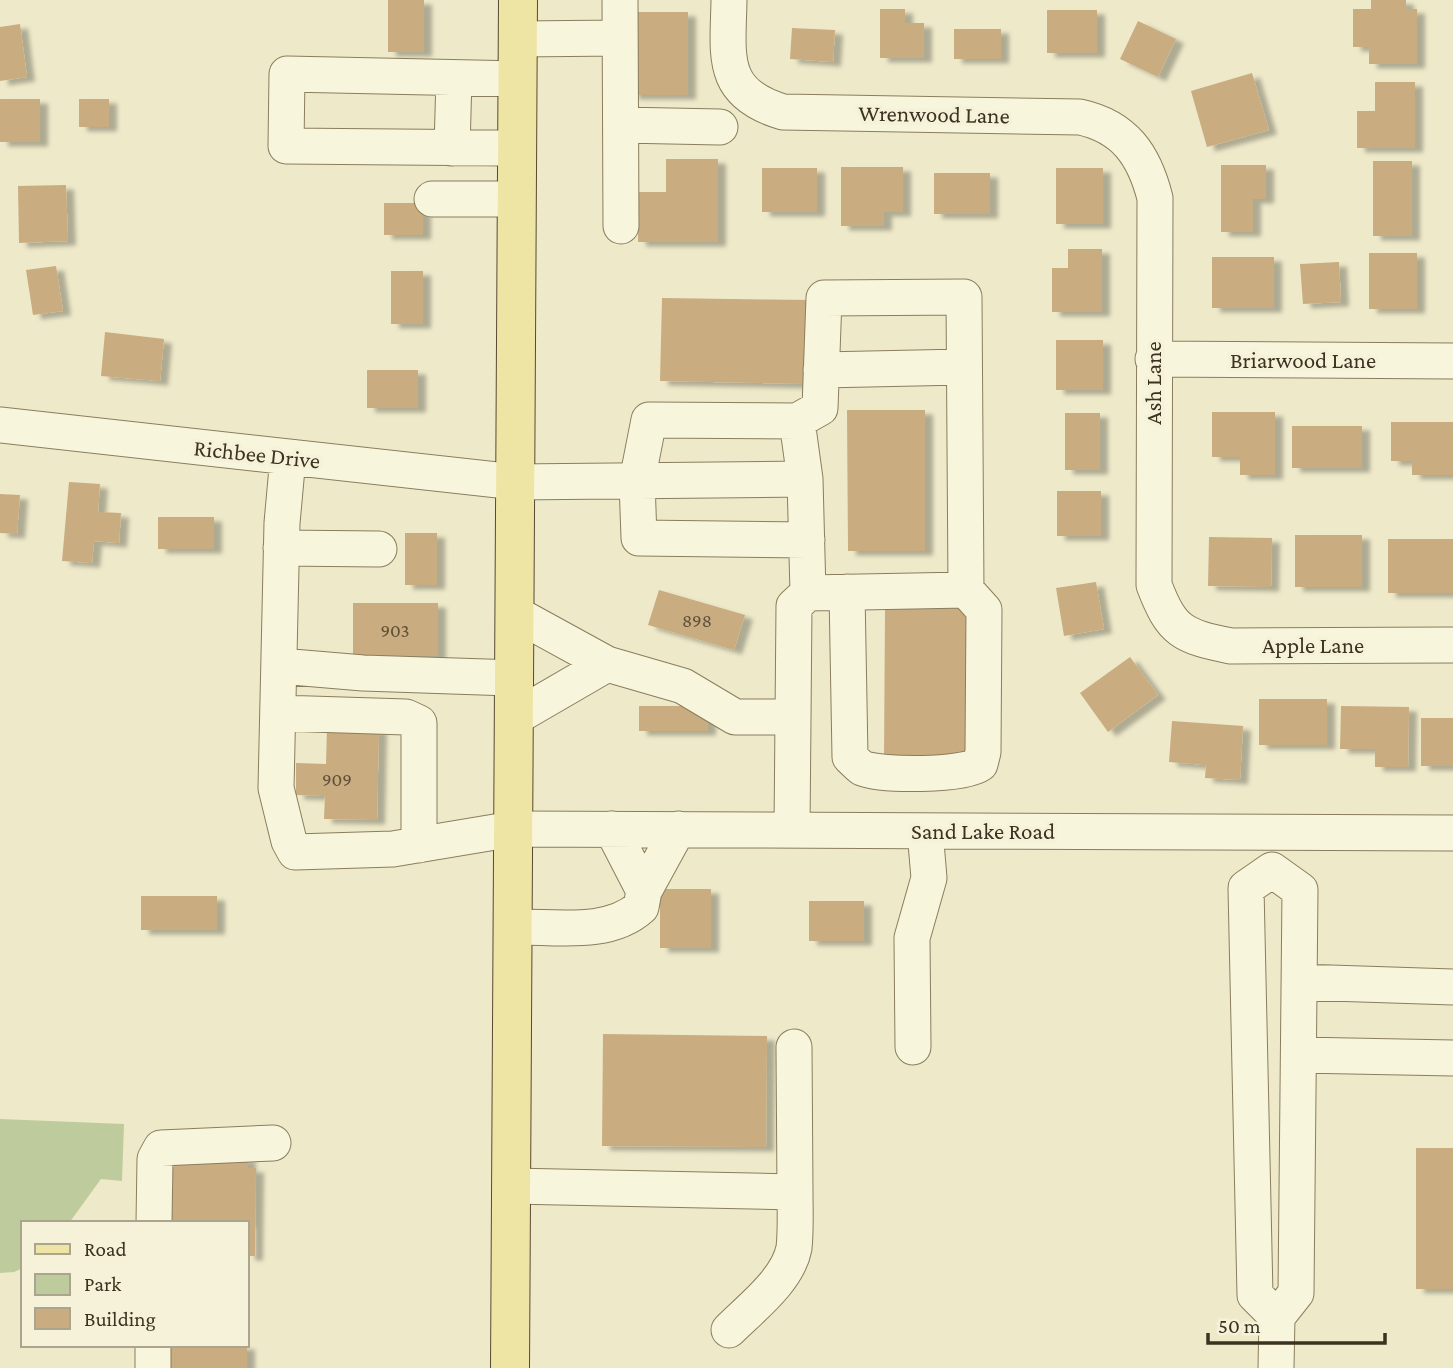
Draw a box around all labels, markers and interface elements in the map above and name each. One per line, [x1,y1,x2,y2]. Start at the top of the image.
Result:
street label: Wrenwood Lane [858,100,1010,128]
street label: Ash Lane [1140,341,1166,425]
street label: Briarwood Lane [1230,347,1376,373]
street label: Richbee Drive [193,434,321,474]
house number: 898 [682,610,712,631]
house number: 903 [380,620,410,641]
street label: Apple Lane [1262,632,1364,658]
house number: 909 [322,769,352,790]
street label: Sand Lake Road [911,818,1055,844]
legend [21,1221,248,1347]
text: Road [84,1237,127,1261]
text: Park [84,1272,121,1296]
scale bar [1208,1302,1385,1346]
text: Building [84,1307,156,1331]
text: 50 m [1218,1314,1261,1338]

